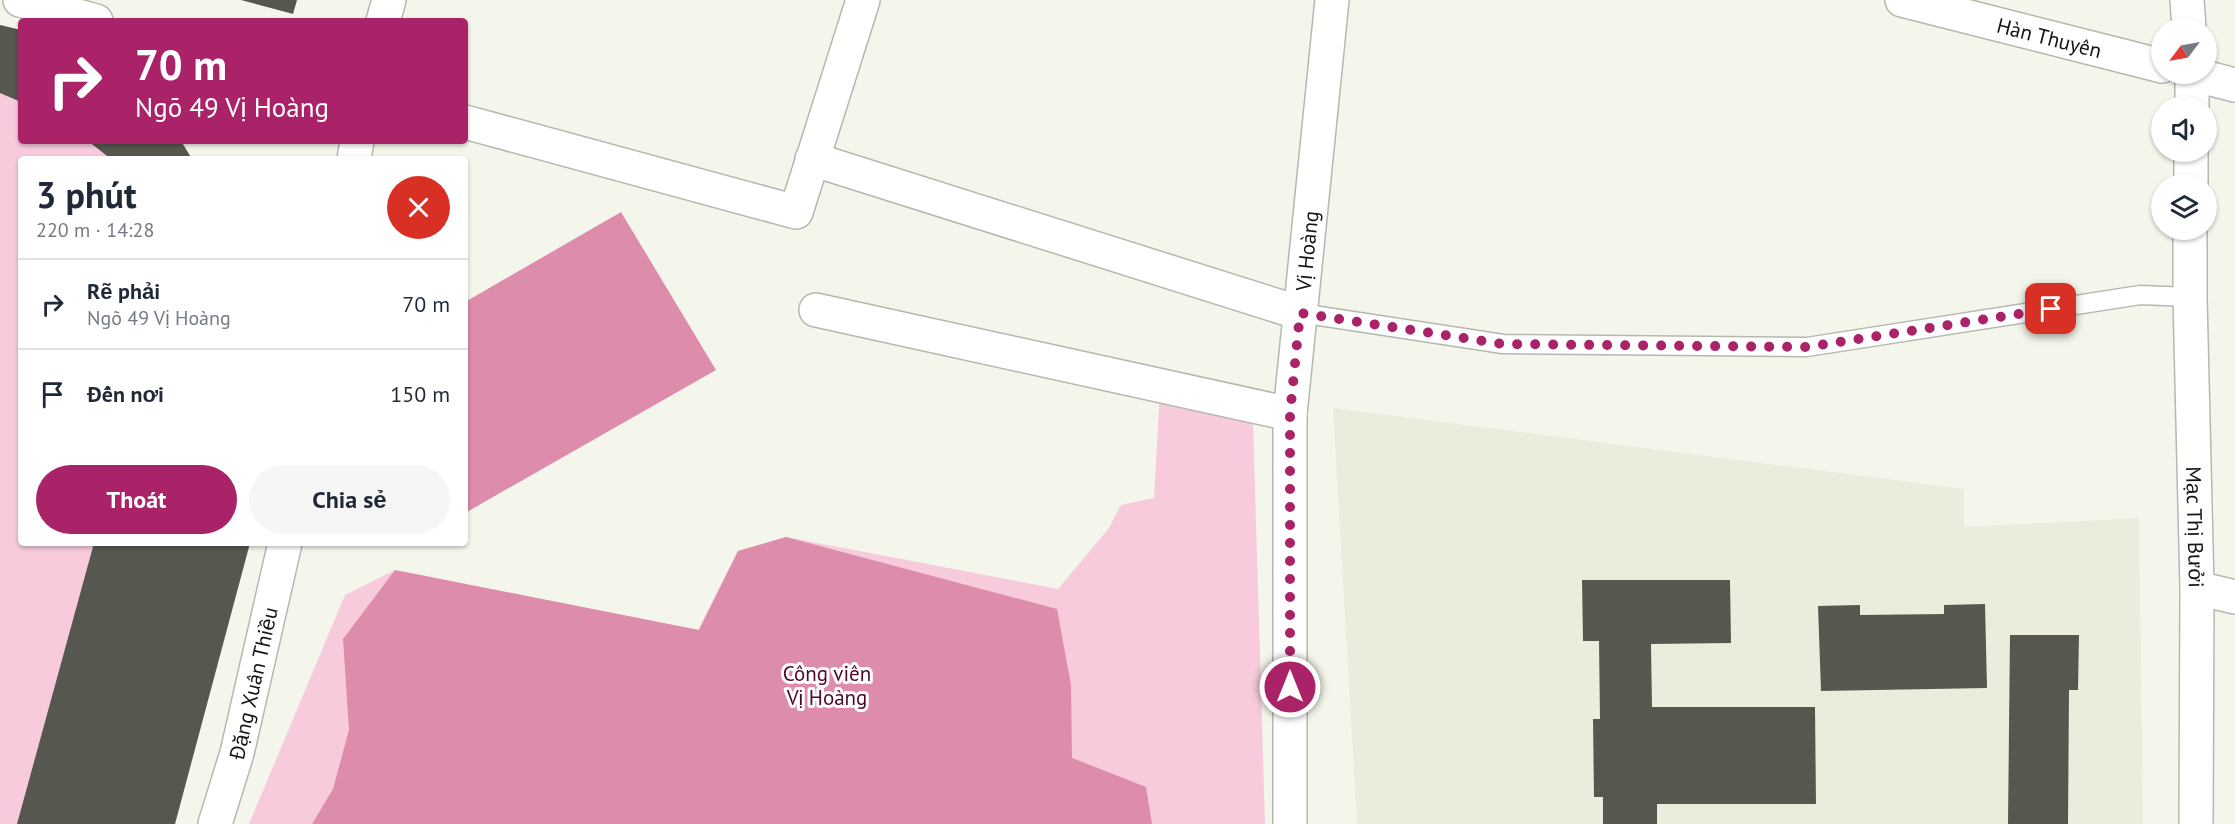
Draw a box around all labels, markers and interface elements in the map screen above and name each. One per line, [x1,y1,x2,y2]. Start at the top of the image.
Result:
street label: Hàn Thuyên [1994,11,2105,64]
north arrow [2151,18,2217,84]
map controls [2151,18,2217,240]
text: 70 m [135,37,227,92]
icon: right [36,42,114,120]
text: Ngõ 49 Vị Hoàng [135,90,329,124]
button: sound [2151,96,2217,162]
text: 3 phút [36,171,137,218]
button: layers [2151,174,2217,240]
button: close [387,176,450,239]
street label: Vị Hoàng [1289,209,1324,293]
text: 220 m · 14:28 [36,217,154,243]
text: Rẽ phải [87,277,160,305]
pin [2025,283,2076,334]
icon: right [36,288,69,321]
text: 70 m [402,290,450,318]
icon: arrive [2034,292,2067,325]
text: Ngõ 49 Vị Hoàng [87,305,231,331]
icon: arrive [36,378,69,411]
text: Đến nơi [87,380,164,408]
text: 150 m [390,380,450,408]
button: Thoát [36,465,237,534]
button: Chia sẻ [249,465,450,534]
street label: Mạc Thị Bưởi [2181,466,2210,588]
street label: Đặng Xuân Thiều [222,604,283,763]
position arrow [1258,655,1322,719]
park label: Công viên Vị Hoàng [783,660,871,711]

